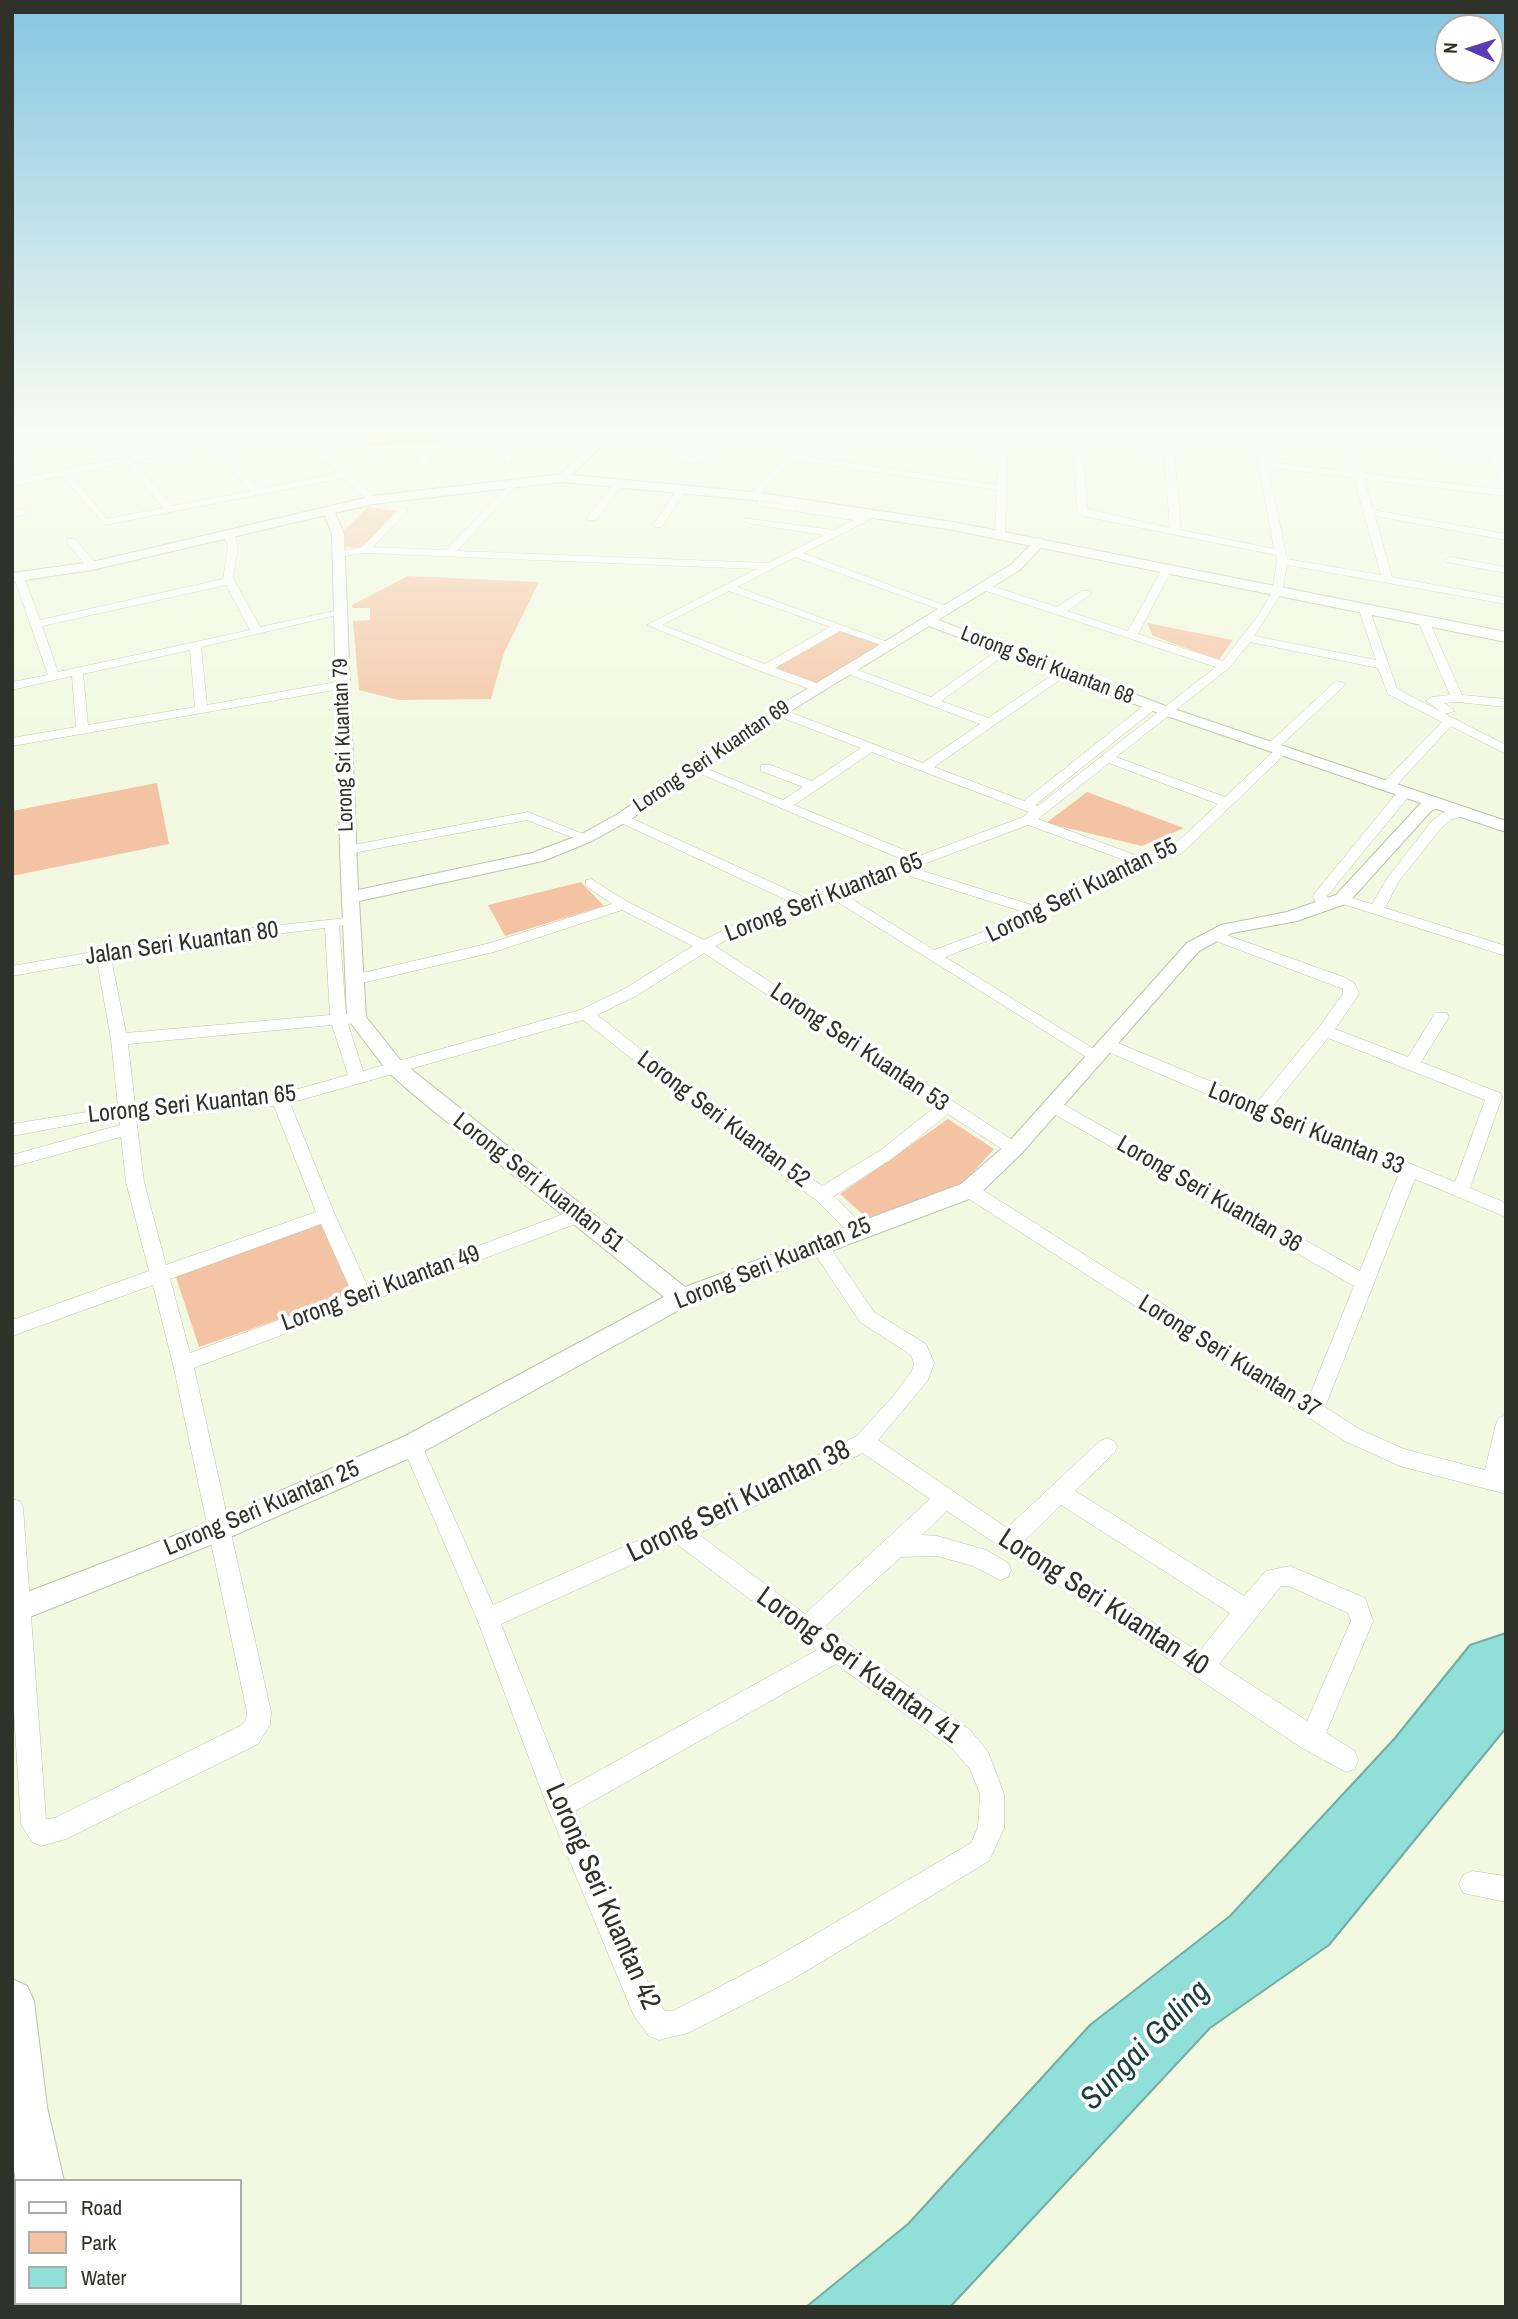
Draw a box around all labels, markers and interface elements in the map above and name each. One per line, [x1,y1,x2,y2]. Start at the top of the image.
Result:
north arrow [1434,14,1504,84]
text: N [1437,42,1463,54]
street label: Lorong Seri Kuantan 68 [957,621,1137,711]
street label: Lorong Sri Kuantan 79 [328,658,360,832]
street label: Lorong Seri Kuantan 69 [629,695,795,819]
street label: Lorong Seri Kuantan 55 [982,832,1182,950]
street label: Lorong Seri Kuantan 65 [721,847,927,949]
street label: Jalan Seri Kuantan 80 [84,916,280,972]
street label: Lorong Seri Kuantan 53 [764,978,954,1118]
street label: Lorong Seri Kuantan 52 [631,1046,815,1194]
street label: Lorong Seri Kuantan 33 [1204,1077,1408,1181]
street label: Lorong Seri Kuantan 65 [87,1080,297,1130]
street label: Lorong Seri Kuantan 51 [447,1107,629,1259]
street label: Lorong Seri Kuantan 36 [1111,1130,1307,1260]
street label: Lorong Seri Kuantan 25 [671,1212,875,1316]
street label: Lorong Seri Kuantan 49 [278,1240,484,1338]
street label: Lorong Seri Kuantan 37 [1133,1289,1325,1425]
street label: Lorong Seri Kuantan 38 [622,1433,856,1571]
street label: Lorong Seri Kuantan 25 [160,1455,364,1563]
street label: Lorong Seri Kuantan 40 [992,1523,1214,1683]
street label: Lorong Seri Kuantan 41 [749,1581,967,1751]
street label: Lorong Seri Kuantan 42 [537,1779,667,2015]
water label: Sungai Galing [1073,1973,1219,2119]
legend [14,2179,242,2305]
text: Road [81,2193,122,2222]
text: Park [81,2228,116,2257]
text: Water [81,2263,126,2292]

